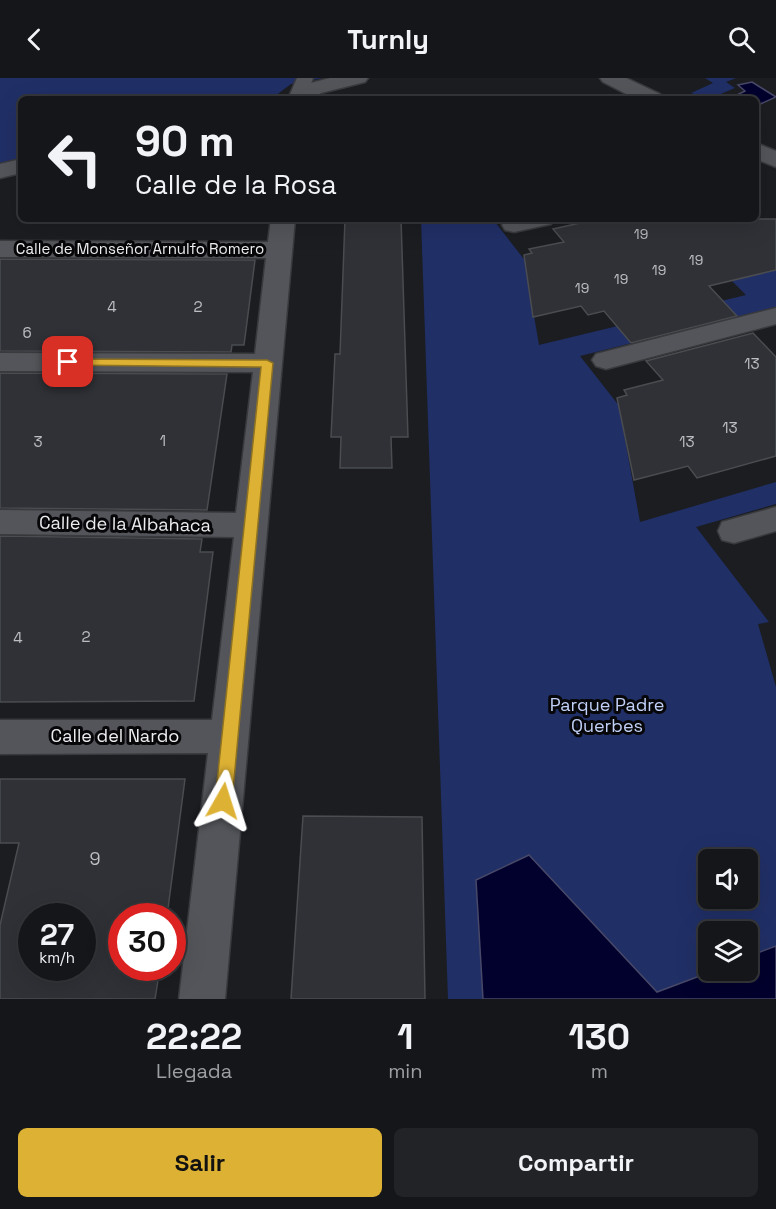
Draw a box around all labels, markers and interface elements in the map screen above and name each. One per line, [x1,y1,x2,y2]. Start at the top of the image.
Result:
text: Turnly [347,22,429,57]
icon: back [18,23,51,56]
icon: search [725,23,758,56]
text: 90 m [135,115,235,168]
icon: left [36,120,114,198]
text: Calle de la Rosa [135,167,337,202]
house number: 19 [634,225,648,243]
street label: Calle de Monseñor Arnulfo Romero [16,239,264,258]
house number: 19 [689,251,703,269]
house number: 19 [652,261,666,279]
house number: 19 [614,270,628,288]
house number: 19 [575,279,589,297]
house number: 4 [107,297,117,316]
house number: 2 [193,297,203,316]
house number: 6 [22,323,32,342]
pin [42,336,93,387]
icon: arrive [51,345,84,378]
house number: 13 [744,354,760,373]
house number: 13 [722,418,738,437]
house number: 1 [160,431,166,450]
house number: 3 [33,432,43,451]
house number: 13 [679,432,695,451]
street label: Calle de la Albahaca [39,511,211,536]
house number: 2 [81,627,91,646]
house number: 4 [13,628,23,647]
park label: Parque Padre Querbes [550,693,664,737]
street label: Calle del Nardo [51,724,179,747]
position arrow [191,769,255,833]
house number: 9 [89,847,101,870]
map controls [698,849,758,981]
button: sound [698,849,758,909]
speed limit sign: 30 [108,903,186,981]
text: 27 [40,915,74,954]
button: layers [698,921,758,981]
text: km/h [39,948,75,967]
text: 22:22 [146,1014,242,1060]
text: 1 [397,1014,414,1060]
text: 130 [569,1014,630,1060]
text: Llegada [156,1058,232,1084]
text: min [388,1058,423,1084]
text: m [591,1058,608,1084]
button: Salir [18,1128,382,1197]
button: Compartir [394,1128,758,1197]

